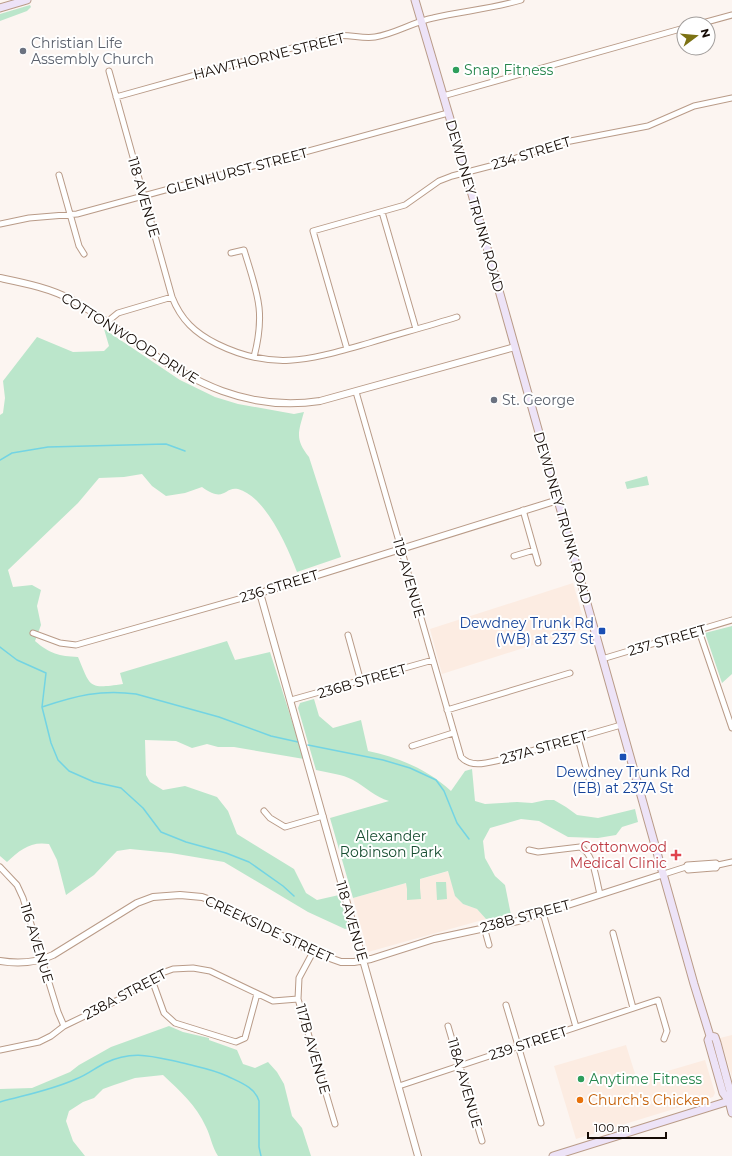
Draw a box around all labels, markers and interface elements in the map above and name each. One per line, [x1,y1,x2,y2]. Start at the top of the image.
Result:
north arrow [676,16,716,56]
text: N [698,27,714,39]
street label: HAWTHORNE STREET [191,28,347,84]
place label: Christian Life Assembly Church [31,34,154,68]
marker: Christian Life Assembly Church [18,46,28,56]
place label: Snap Fitness [464,61,553,79]
marker: Snap Fitness [451,65,461,75]
street label: DEWDNEY TRUNK ROAD [442,118,508,294]
street label: 234 STREET [489,132,573,174]
street label: GLENHURST STREET [164,143,310,199]
street label: 118 AVENUE [124,155,164,239]
street label: COTTONWOOD DRIVE [58,288,202,388]
place label: St. George [502,391,575,409]
marker: St. George [489,395,499,405]
street label: DEWDNEY TRUNK ROAD [530,430,596,606]
street label: 119 AVENUE [389,536,429,620]
street label: 236 STREET [237,565,321,607]
place label: Dewdney Trunk Rd (WB) at 237 St [459,614,594,648]
street label: 237 STREET [626,620,708,660]
marker: Dewdney Trunk Rd (WB) at 237 St [597,626,607,636]
street label: 236B STREET [315,660,409,702]
street label: 237A STREET [498,726,590,768]
marker: Dewdney Trunk Rd (EB) at 237A St [618,752,628,762]
place label: Dewdney Trunk Rd (EB) at 237A St [556,763,690,797]
park label: Alexander Robinson Park [340,827,443,861]
place label: Cottonwood Medical Clinic [570,838,667,872]
marker: Cottonwood Medical Clinic [670,849,682,861]
street label: 118 AVENUE [332,879,372,963]
street label: CREEKSIDE STREET [202,891,336,967]
street label: 238B STREET [478,895,572,937]
street label: 116 AVENUE [16,901,58,985]
street label: 238A STREET [80,965,170,1023]
street label: 117B AVENUE [292,1002,334,1096]
street label: 239 STREET [486,1022,570,1064]
street label: 118A AVENUE [444,1036,486,1130]
place label: Anytime Fitness [589,1070,702,1088]
marker: Anytime Fitness [576,1074,586,1084]
place label: Church's Chicken [588,1091,710,1109]
marker: Church's Chicken [575,1095,585,1105]
scale bar [588,1114,666,1140]
text: 100 m [594,1120,630,1135]

